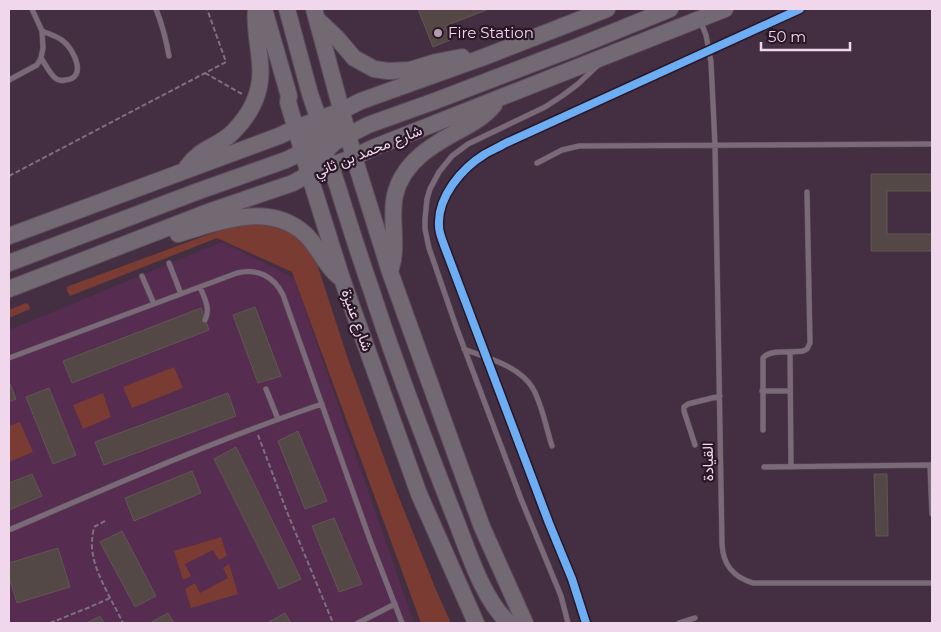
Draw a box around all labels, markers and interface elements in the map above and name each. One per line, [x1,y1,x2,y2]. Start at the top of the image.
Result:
scale bar [761,20,850,52]
place label: Fire Station [448,23,534,42]
marker: Fire Station [432,27,444,39]
text: 50 m [768,27,806,46]
street label: شارع محمد بن ثاني [311,120,426,185]
street label: شارع عنيزة [336,286,377,354]
street label: القيادة [698,442,717,482]

